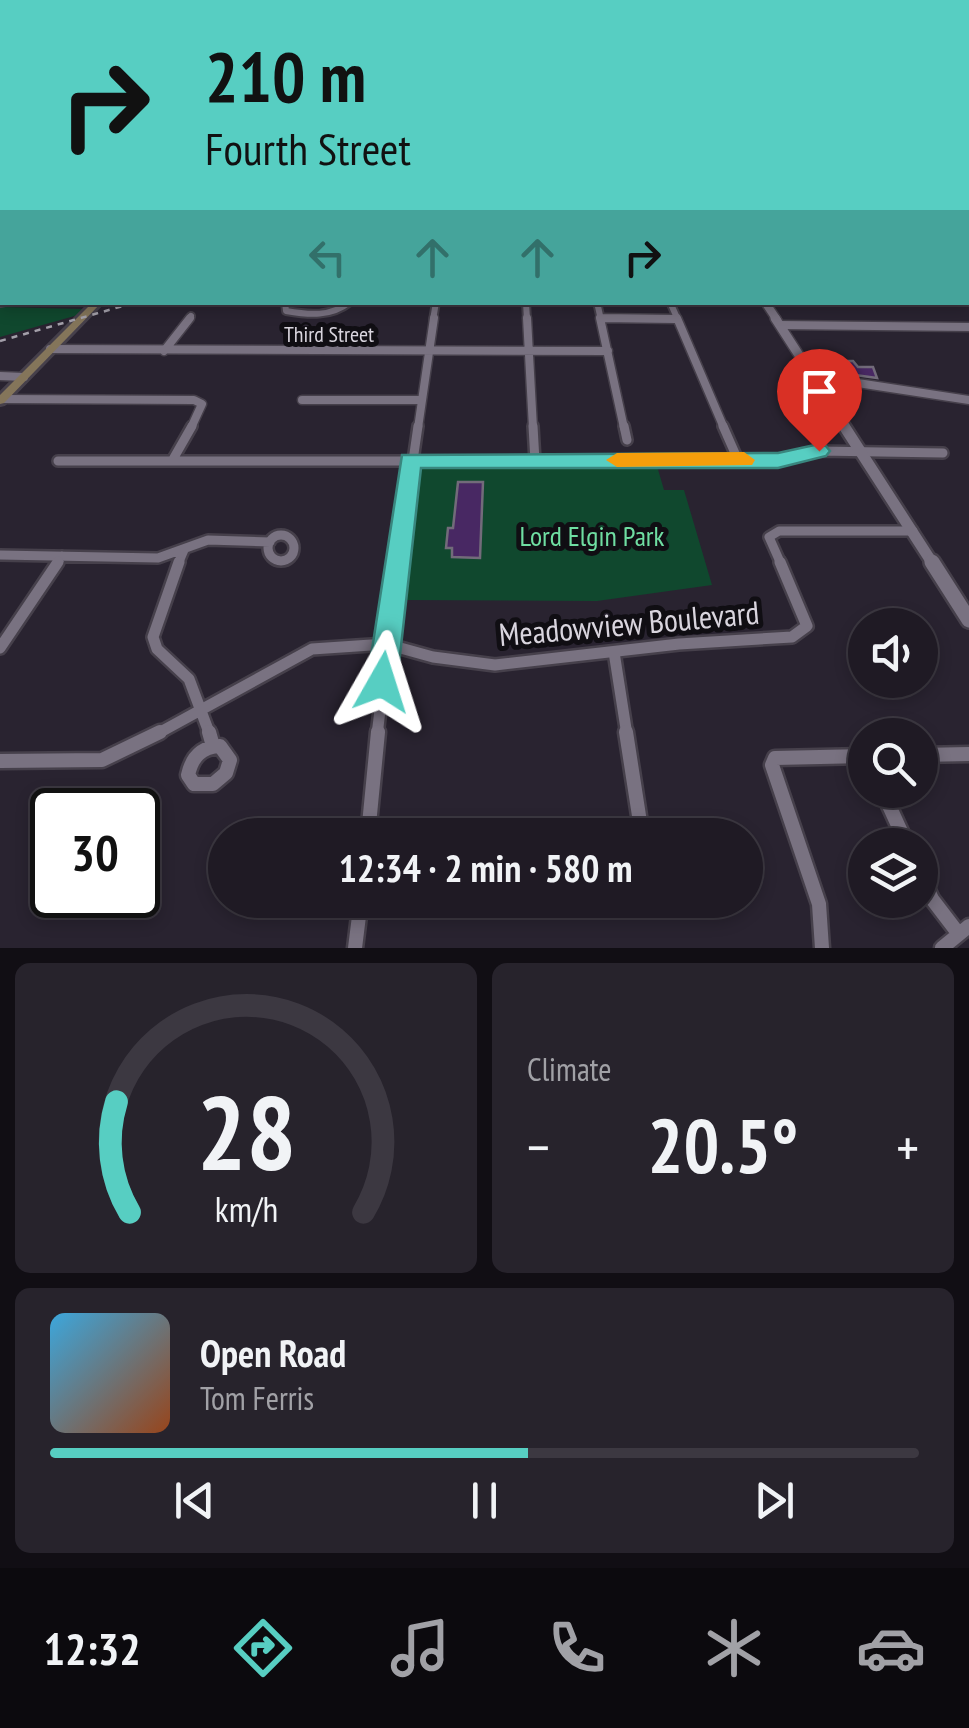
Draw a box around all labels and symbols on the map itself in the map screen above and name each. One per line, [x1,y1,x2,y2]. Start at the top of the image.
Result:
street label: Third Street [284,320,374,348]
pin [777,349,862,452]
park label: Lord Elgin Park [520,517,665,554]
street label: Meadowview Boulevard [497,591,761,655]
position arrow [330,630,434,734]
speed limit sign: 30 [30,788,160,918]

